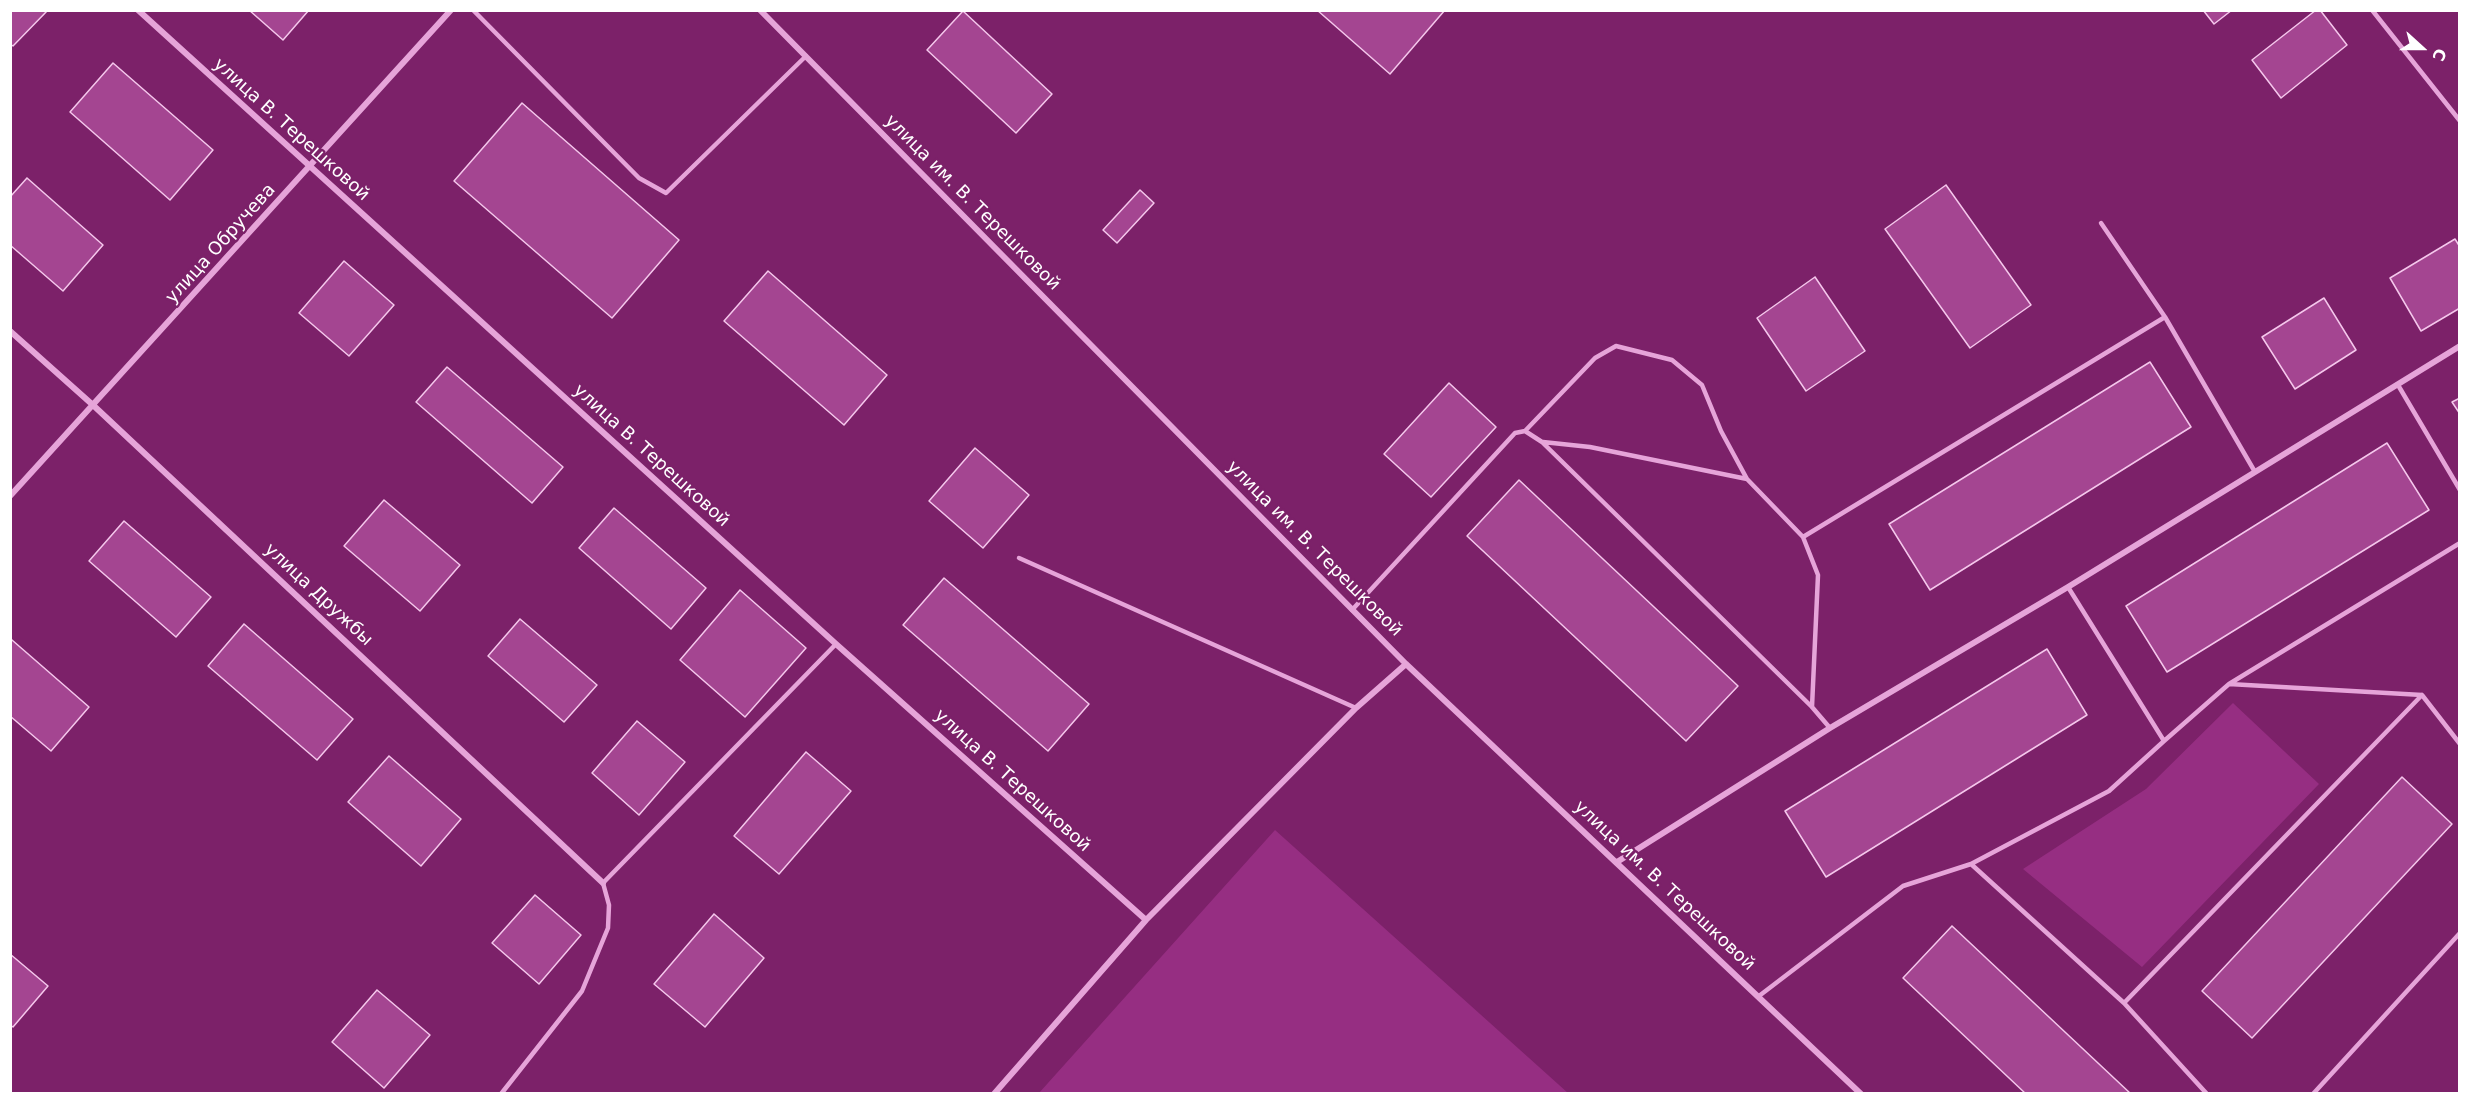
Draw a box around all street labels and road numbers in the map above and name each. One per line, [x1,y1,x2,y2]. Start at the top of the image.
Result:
street label: улица В. Терешковой [208,54,374,206]
street label: улица им. В. Терешковой [880,111,1064,295]
street label: улица Обручева [162,180,280,308]
street label: улица В. Терешковой [568,380,734,532]
street label: улица им. В. Терешковой [1222,457,1406,641]
street label: улица Дружбы [259,539,377,651]
street label: улица В. Терешковой [929,705,1095,857]
street label: улица им. В. Терешковой [1569,796,1759,976]

